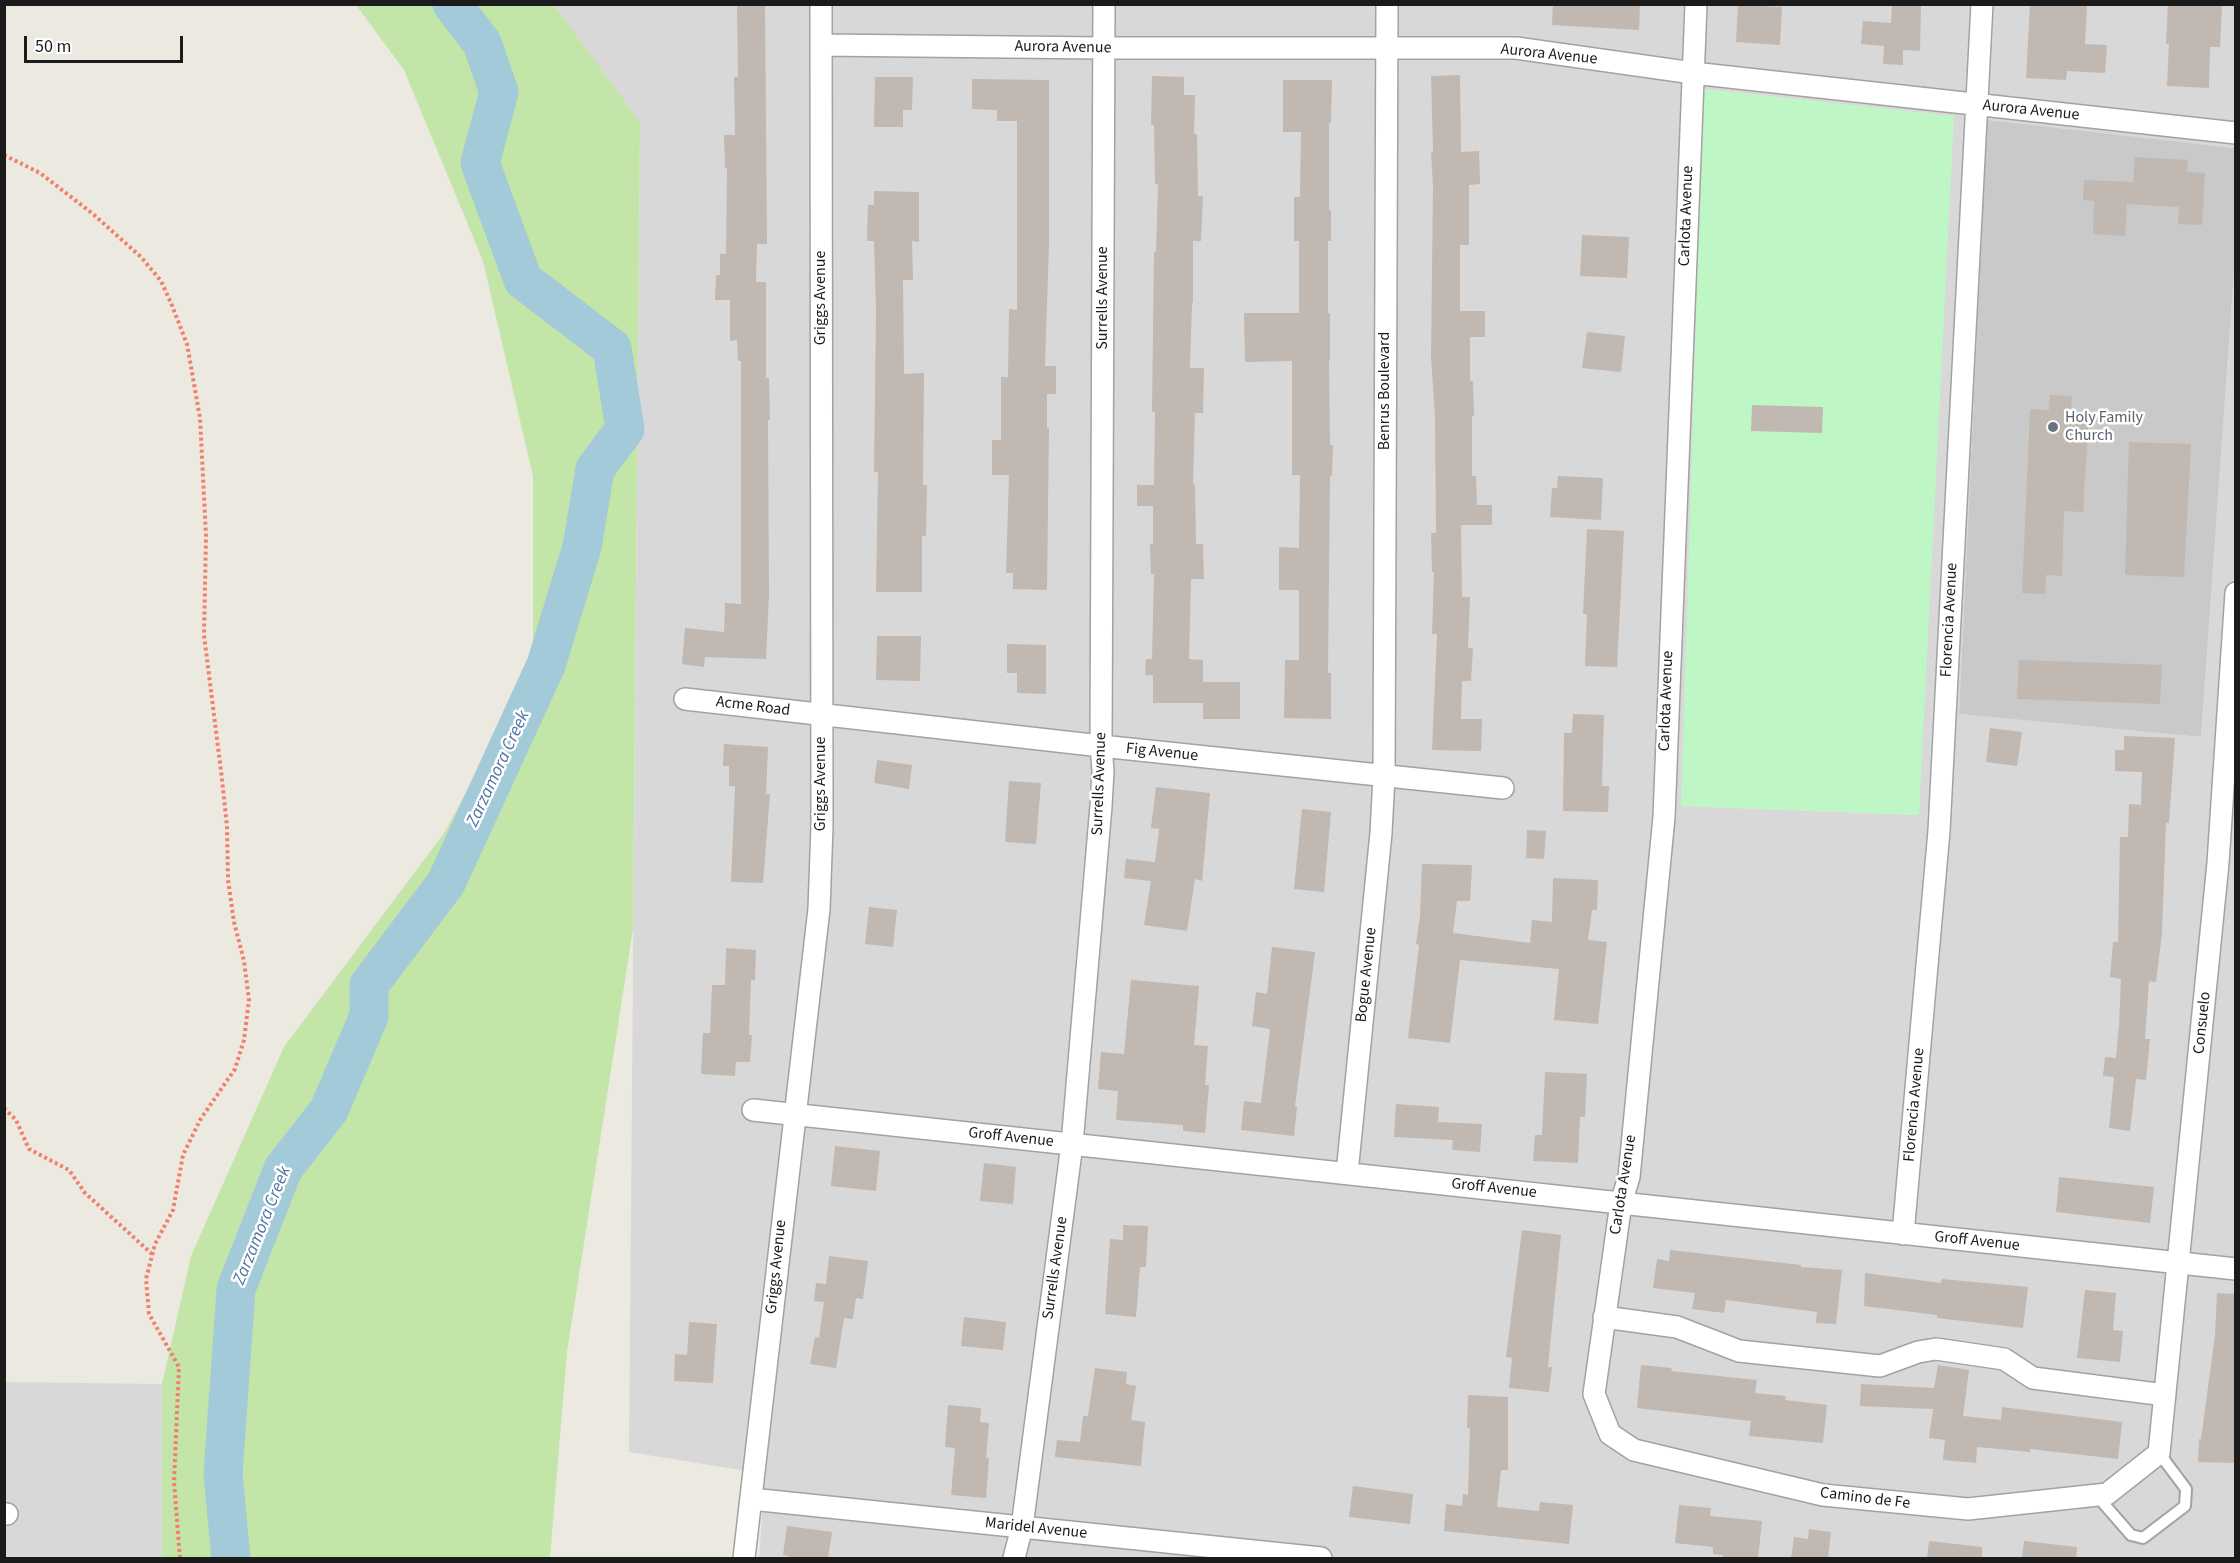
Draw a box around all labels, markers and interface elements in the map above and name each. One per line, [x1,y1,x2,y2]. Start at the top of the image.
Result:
scale bar [27,24,186,62]
text: 50 m [35,34,71,59]
street label: Aurora Avenue [1014,38,1112,58]
street label: Aurora Avenue [1500,40,1598,70]
street label: Aurora Avenue [1982,96,2080,126]
street label: Carlota Avenue [1676,165,1698,267]
street label: Surrells Avenue [1093,246,1113,350]
street label: Griggs Avenue [811,251,831,345]
street label: Benrus Boulevard [1375,332,1395,450]
place label: Holy Family Church [2065,408,2143,446]
marker: Holy Family Church [2046,420,2060,434]
street label: Florencia Avenue [1937,562,1963,678]
street label: Carlota Avenue [1656,650,1678,752]
street label: Acme Road [715,693,791,721]
water label: Zarzamora Creek [463,707,535,831]
street label: Surrells Avenue [1089,732,1111,836]
street label: Griggs Avenue [811,737,831,831]
street label: Fig Avenue [1125,740,1199,766]
street label: Bogue Avenue [1352,927,1382,1023]
street label: Consuelo [2190,991,2216,1055]
street label: Florencia Avenue [1900,1047,1930,1163]
street label: Groff Avenue [967,1124,1055,1152]
street label: Carlota Avenue [1607,1134,1641,1236]
water label: Zarzamora Creek [229,1164,297,1288]
street label: Groff Avenue [1450,1175,1538,1203]
street label: Surrells Avenue [1039,1215,1073,1321]
street label: Griggs Avenue [763,1219,791,1315]
street label: Groff Avenue [1933,1228,2021,1256]
street label: Camino de Fe [1819,1484,1911,1514]
street label: Maridel Avenue [984,1514,1088,1544]

